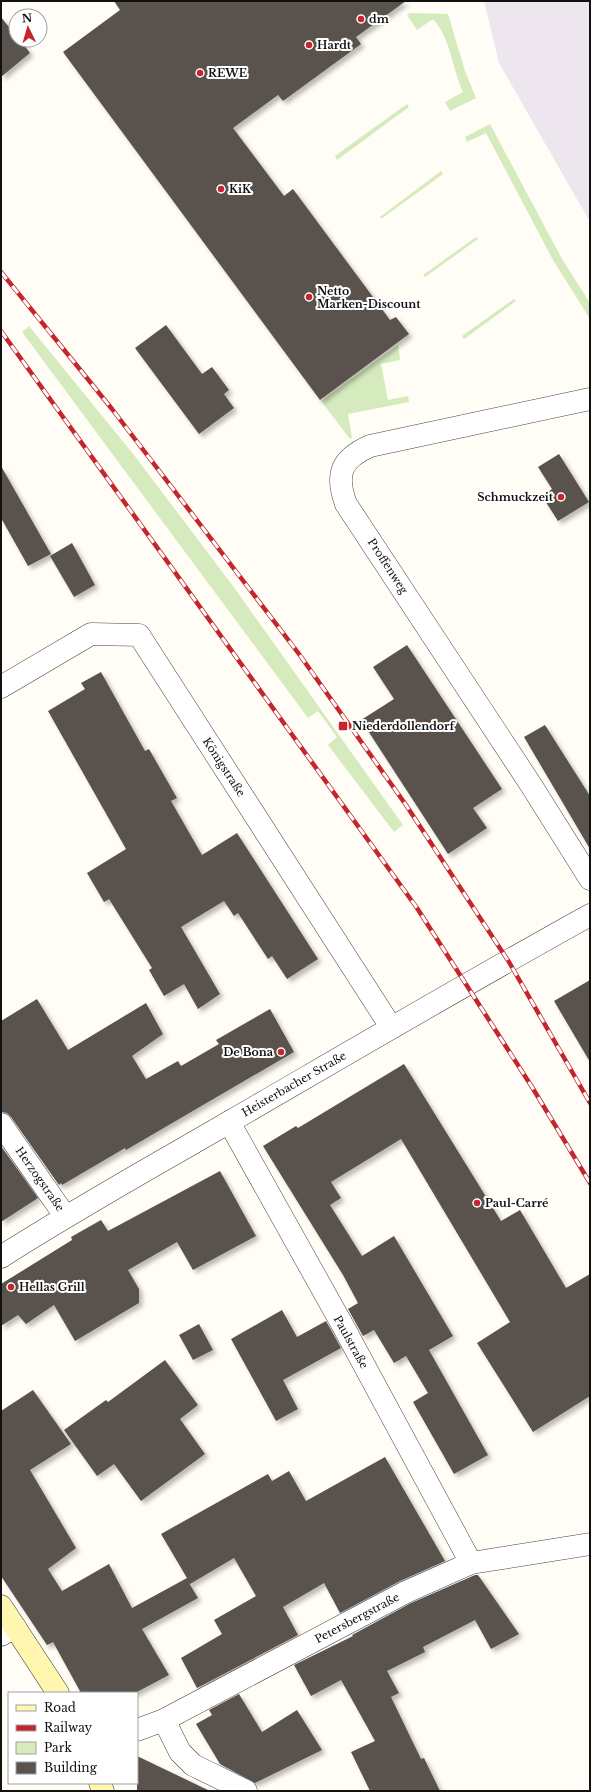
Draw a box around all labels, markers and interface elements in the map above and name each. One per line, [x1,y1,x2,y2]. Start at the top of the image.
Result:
north arrow [8,8,48,48]
text: N [21,11,34,25]
place label: dm [369,12,389,26]
marker: dm [356,14,366,24]
place label: Hardt [317,38,352,52]
marker: Hardt [304,40,314,50]
place label: REWE [208,66,248,80]
marker: REWE [195,68,205,78]
place label: KiK [229,182,252,196]
marker: KiK [216,184,226,194]
place label: Netto Marken-Discount [317,284,421,311]
marker: Netto Marken-Discount [304,292,314,302]
place label: Schmuckzeit [477,490,554,504]
marker: Schmuckzeit [556,492,566,502]
street label: Proffenweg [365,536,411,597]
place label: Niederdollendorf [352,719,456,733]
marker: Niederdollendorf [337,720,349,732]
street label: Königstraße [200,735,248,799]
place label: De Bona [223,1045,274,1059]
marker: De Bona [276,1047,286,1057]
street label: Heisterbacher Straße [239,1048,349,1120]
street label: Herzogstraße [13,1144,67,1214]
place label: Paul-Carré [485,1196,549,1210]
marker: Paul-Carré [472,1198,482,1208]
place label: Hellas Grill [19,1280,85,1294]
marker: Hellas Grill [6,1282,16,1292]
street label: Paulstraße [331,1313,371,1371]
street label: Petersbergstraße [312,1590,402,1646]
legend [8,1692,138,1784]
text: Road [44,1700,76,1715]
text: Railway [44,1720,93,1735]
text: Park [44,1740,72,1755]
text: Building [44,1760,98,1775]

